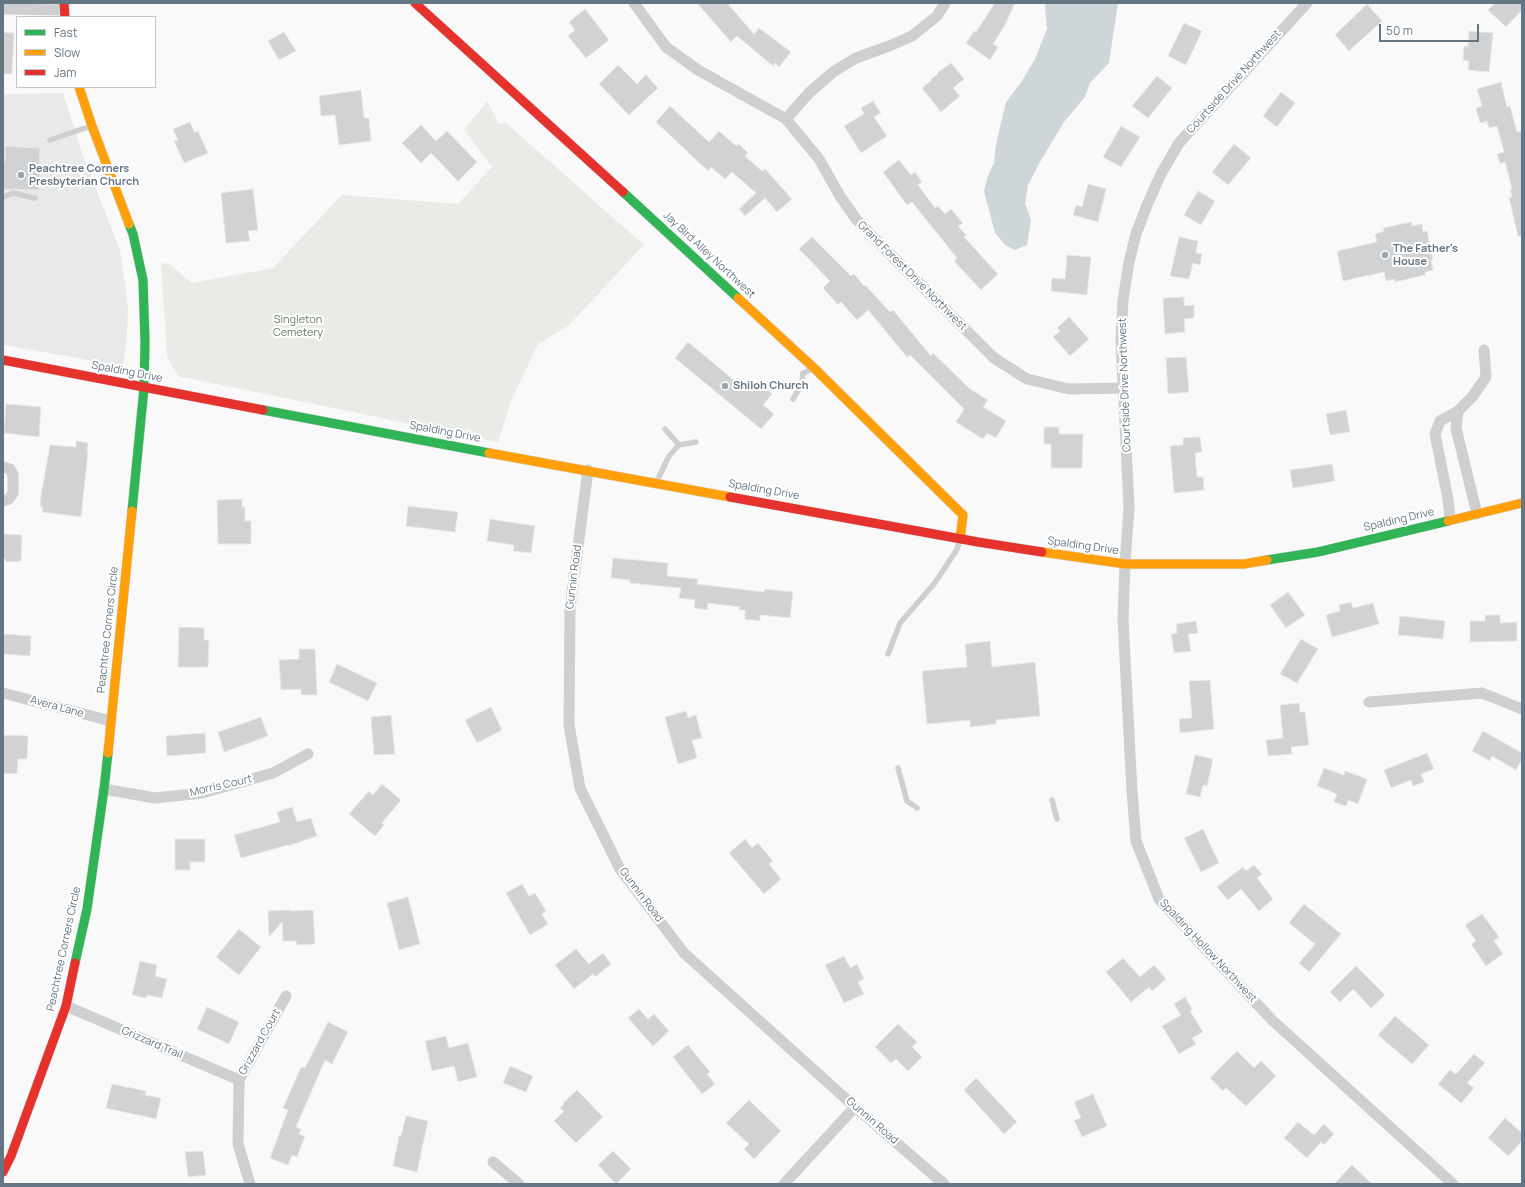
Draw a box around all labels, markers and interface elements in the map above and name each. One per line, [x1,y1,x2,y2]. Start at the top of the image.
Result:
legend [16,16,156,88]
scale bar [1381,16,1481,42]
text: 50 m [1386,22,1413,39]
text: Fast [54,24,78,41]
street label: Courtside Drive Northwest [1184,28,1284,136]
text: Slow [54,44,80,61]
text: Jam [54,64,76,81]
place label: Peachtree Corners Presbyterian Church [29,162,139,188]
marker: Peachtree Corners Presbyterian Church [16,170,26,180]
street label: Jay Bird Alley Northwest [660,209,758,301]
street label: Grand Forest Drive Northwest [855,219,969,333]
place label: The Father's House [1393,242,1458,268]
marker: The Father's House [1380,250,1390,260]
park label: Singleton Cemetery [273,313,323,339]
street label: Courtside Drive Northwest [1116,318,1134,452]
street label: Spalding Drive [90,359,164,385]
place label: Shiloh Church [733,379,809,393]
marker: Shiloh Church [720,381,730,391]
street label: Spalding Drive [408,419,482,445]
street label: Spalding Drive [727,477,801,503]
street label: Spalding Drive [1362,505,1436,535]
street label: Spalding Drive [1046,534,1120,558]
street label: Gunnin Road [564,544,584,610]
street label: Peachtree Corners Circle [95,566,121,694]
street label: Avera Lane [29,694,85,720]
street label: Morris Court [189,772,253,800]
street label: Gunnin Road [616,865,666,925]
street label: Peachtree Corners Circle [44,885,84,1013]
street label: Spalding Hollow Northwest [1157,897,1259,1005]
street label: Grizzard Court [236,1007,284,1077]
street label: Grizzard Trail [119,1024,185,1062]
street label: Gunnin Road [843,1095,901,1147]

